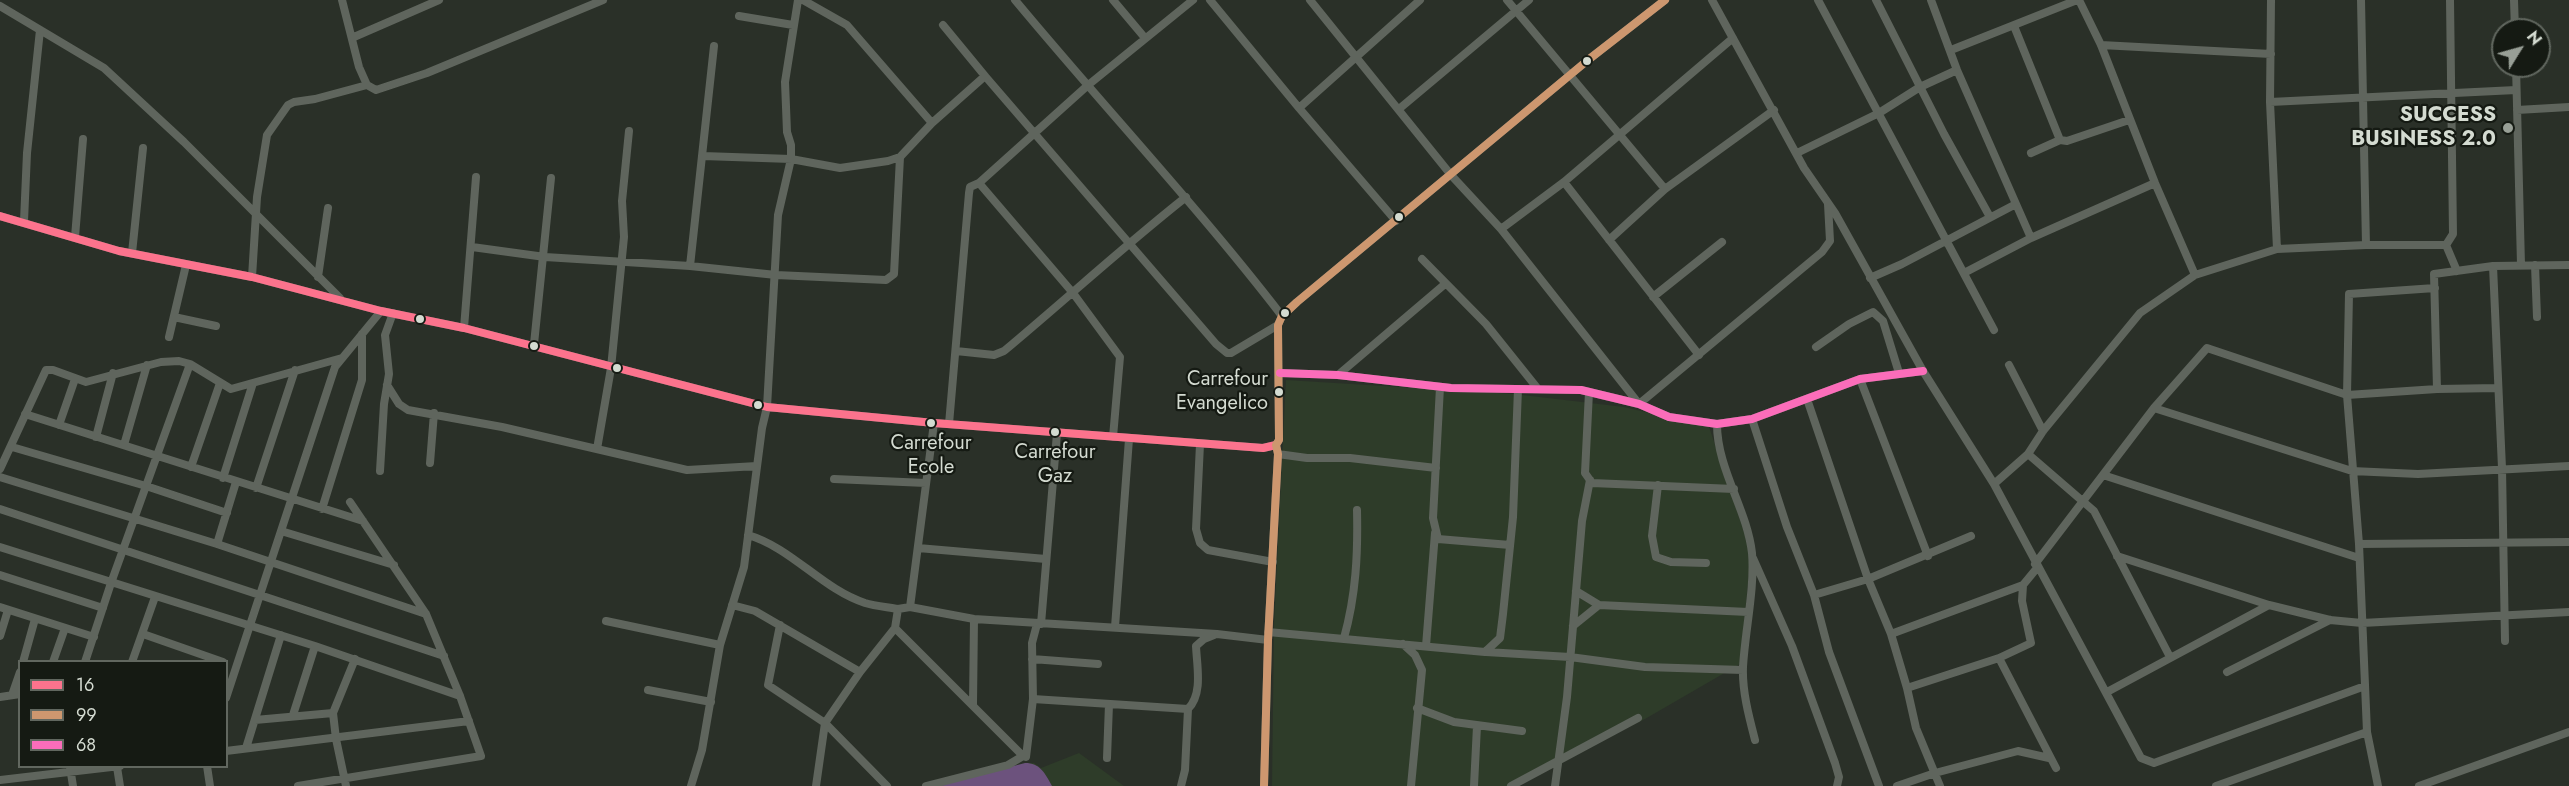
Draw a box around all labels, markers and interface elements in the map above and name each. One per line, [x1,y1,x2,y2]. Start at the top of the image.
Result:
north arrow [2491,18,2551,78]
text: N [2521,26,2547,50]
unlabelled marker [1581,55,1593,67]
place label: SUCCESS BUSINESS 2.0 [2351,103,2496,153]
marker: SUCCESS BUSINESS 2.0 [2501,121,2515,135]
unlabelled marker [1393,211,1405,223]
unlabelled marker [1279,307,1291,319]
unlabelled marker [414,313,426,325]
unlabelled marker [528,340,540,352]
unlabelled marker [611,362,623,374]
place label: Carrefour Evangelico [1176,368,1268,415]
marker: Carrefour Evangelico [1273,386,1285,398]
unlabelled marker [752,399,764,411]
marker: Carrefour Ecole [925,417,937,429]
marker: Carrefour Gaz [1049,426,1061,438]
place label: Carrefour Ecole [890,432,972,479]
place label: Carrefour Gaz [1014,441,1096,488]
legend [18,660,228,768]
text: 16 [76,672,94,698]
text: 99 [76,702,97,728]
text: 68 [76,732,96,758]

